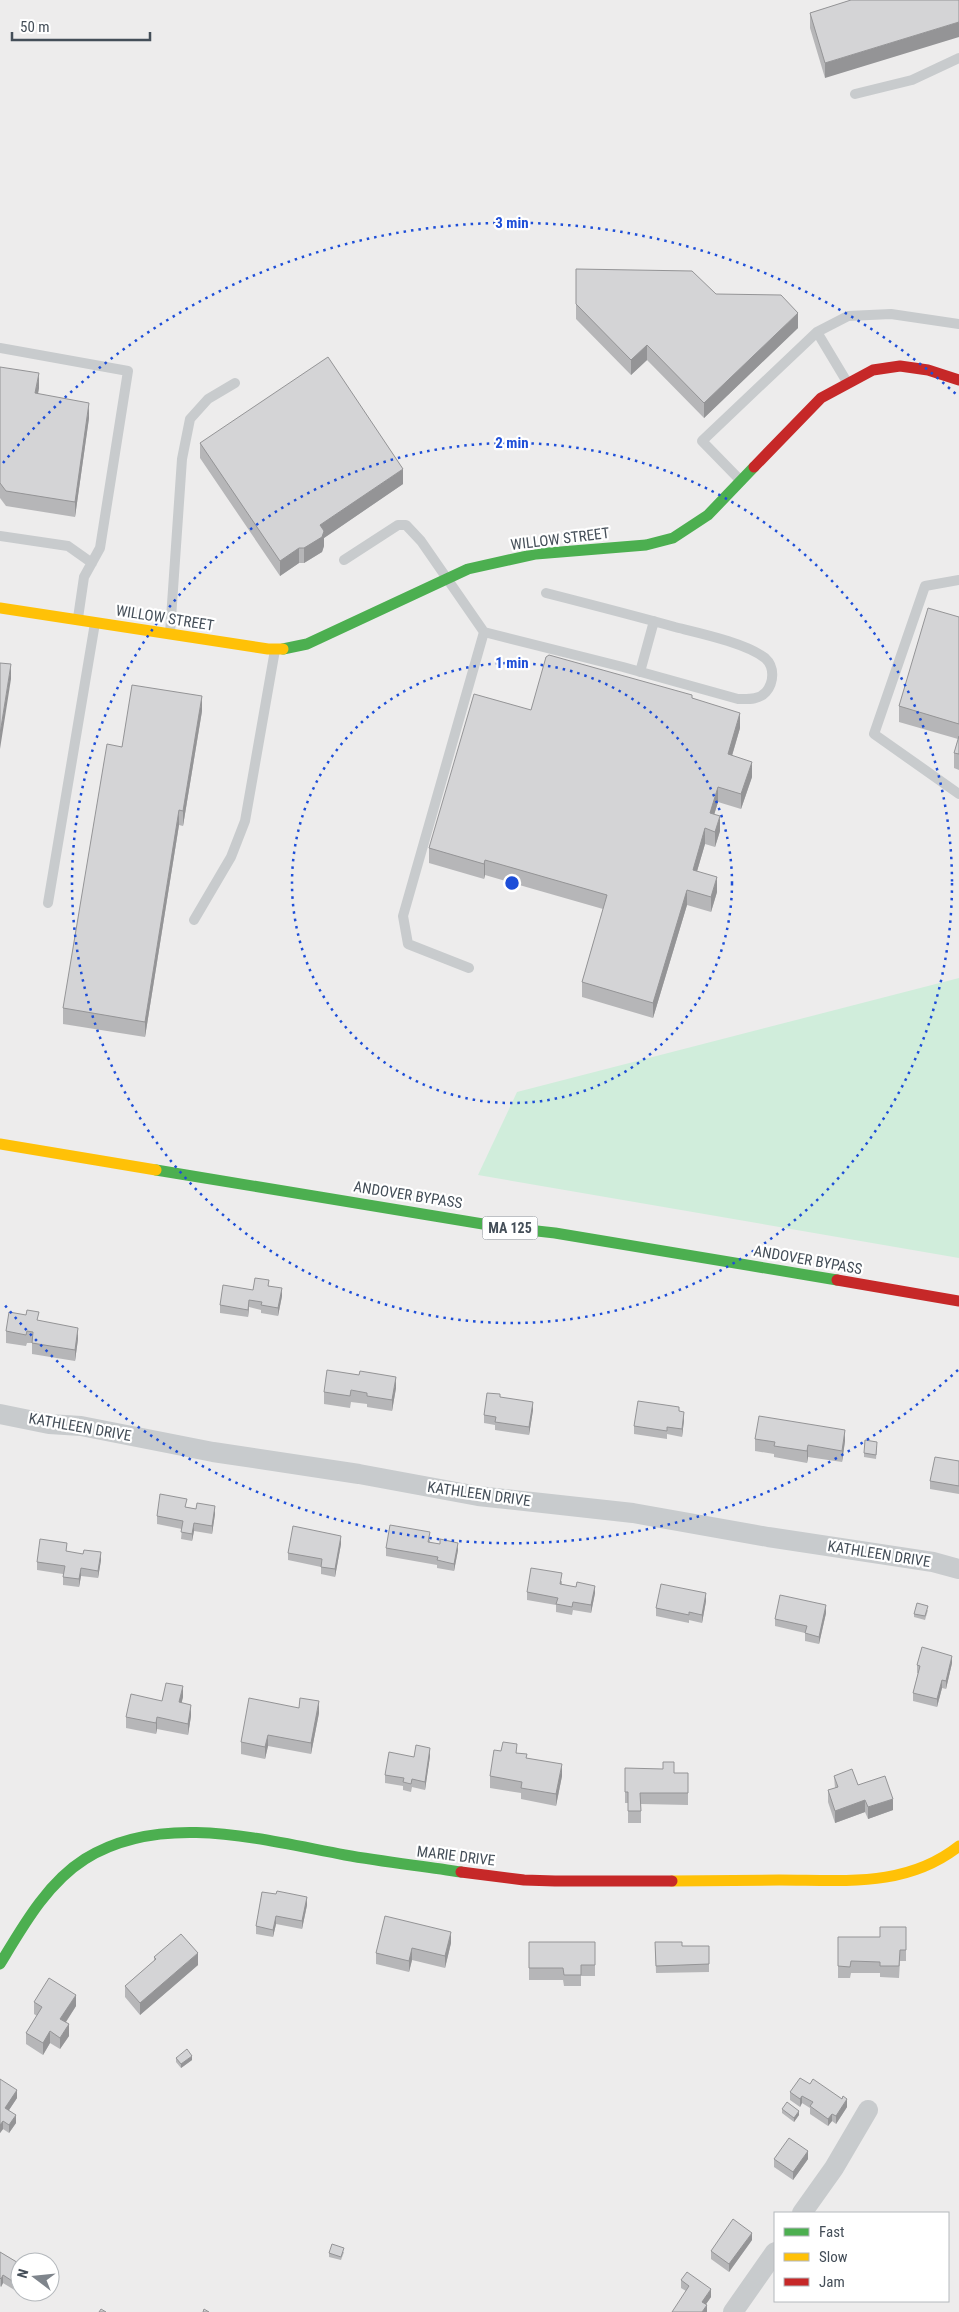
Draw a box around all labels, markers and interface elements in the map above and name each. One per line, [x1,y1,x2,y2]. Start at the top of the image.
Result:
scale bar [12,10,150,42]
text: 50 m [20,18,50,36]
text: 3 min [495,214,529,232]
text: 2 min [495,434,529,452]
street label: WILLOW STREET [510,524,611,554]
street label: WILLOW STREET [115,601,216,635]
text: 1 min [495,654,529,672]
centre of rings [503,874,521,892]
street label: ANDOVER BYPASS [352,1178,464,1213]
road number: MA 125 [482,1216,538,1240]
street label: ANDOVER BYPASS [752,1242,864,1278]
street label: KATHLEEN DRIVE [27,1409,133,1445]
street label: KATHLEEN DRIVE [426,1478,532,1510]
street label: KATHLEEN DRIVE [826,1537,932,1571]
street label: MARIE DRIVE [416,1842,496,1870]
legend [774,2212,949,2302]
text: Fast [819,2223,844,2241]
text: Slow [819,2248,848,2266]
north arrow [10,2252,60,2302]
text: N [14,2267,31,2280]
text: Jam [819,2273,845,2291]

